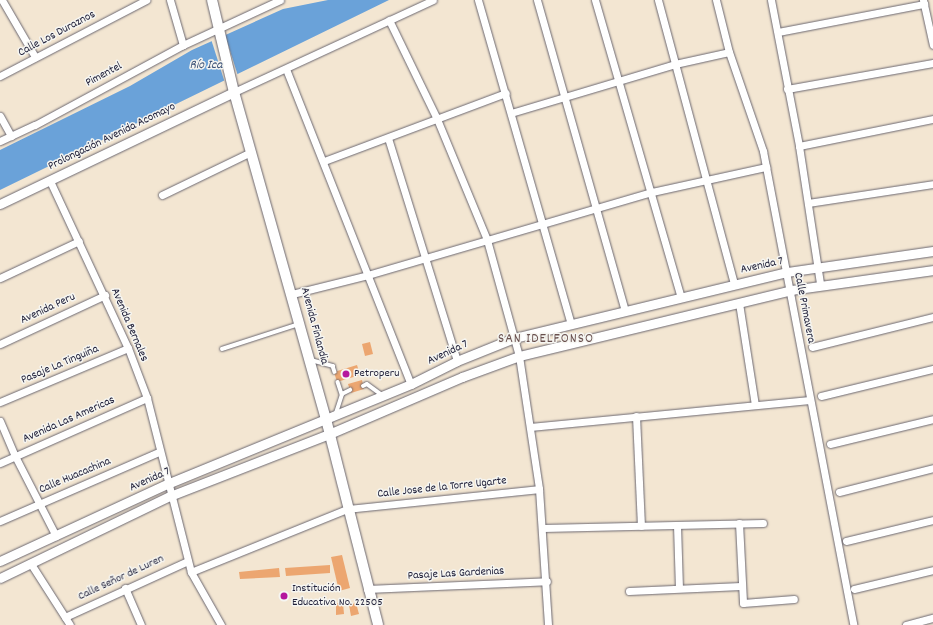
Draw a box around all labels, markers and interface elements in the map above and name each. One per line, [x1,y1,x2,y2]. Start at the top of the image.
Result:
street label: Calle Los Duraznos [16,8,98,60]
water label: Río Ica [190,58,222,74]
street label: Pimentel [83,59,125,91]
street label: Prolongación Avenida Acomayo [46,100,178,174]
street label: Avenida 7 [739,254,785,278]
street label: Calle Primavera [790,271,818,345]
street label: Avenida Bernales [107,286,151,364]
street label: Avenida Finlandia [297,286,331,366]
street label: Avenida Peru [18,290,78,328]
district label: SAN IDELFONSO [498,331,594,347]
street label: Avenida 7 [425,337,471,369]
street label: Pasaje La Tinguiña [19,342,101,388]
place label: Petroperu [354,367,399,381]
marker: Petroperu [341,369,351,379]
street label: Avenida Las Americas [21,393,117,447]
street label: Calle Huacachina [37,454,113,498]
street label: Avenida 7 [127,465,173,495]
street label: Calle Jose de la Torre Ugarte [377,474,507,502]
street label: Calle Señor de Luren [76,552,166,604]
street label: Pasaje Las Gardenias [407,564,505,584]
place label: Institución Educativa No. 22505 [292,582,383,610]
marker: Institución Educativa No. 22505 [279,591,289,601]

